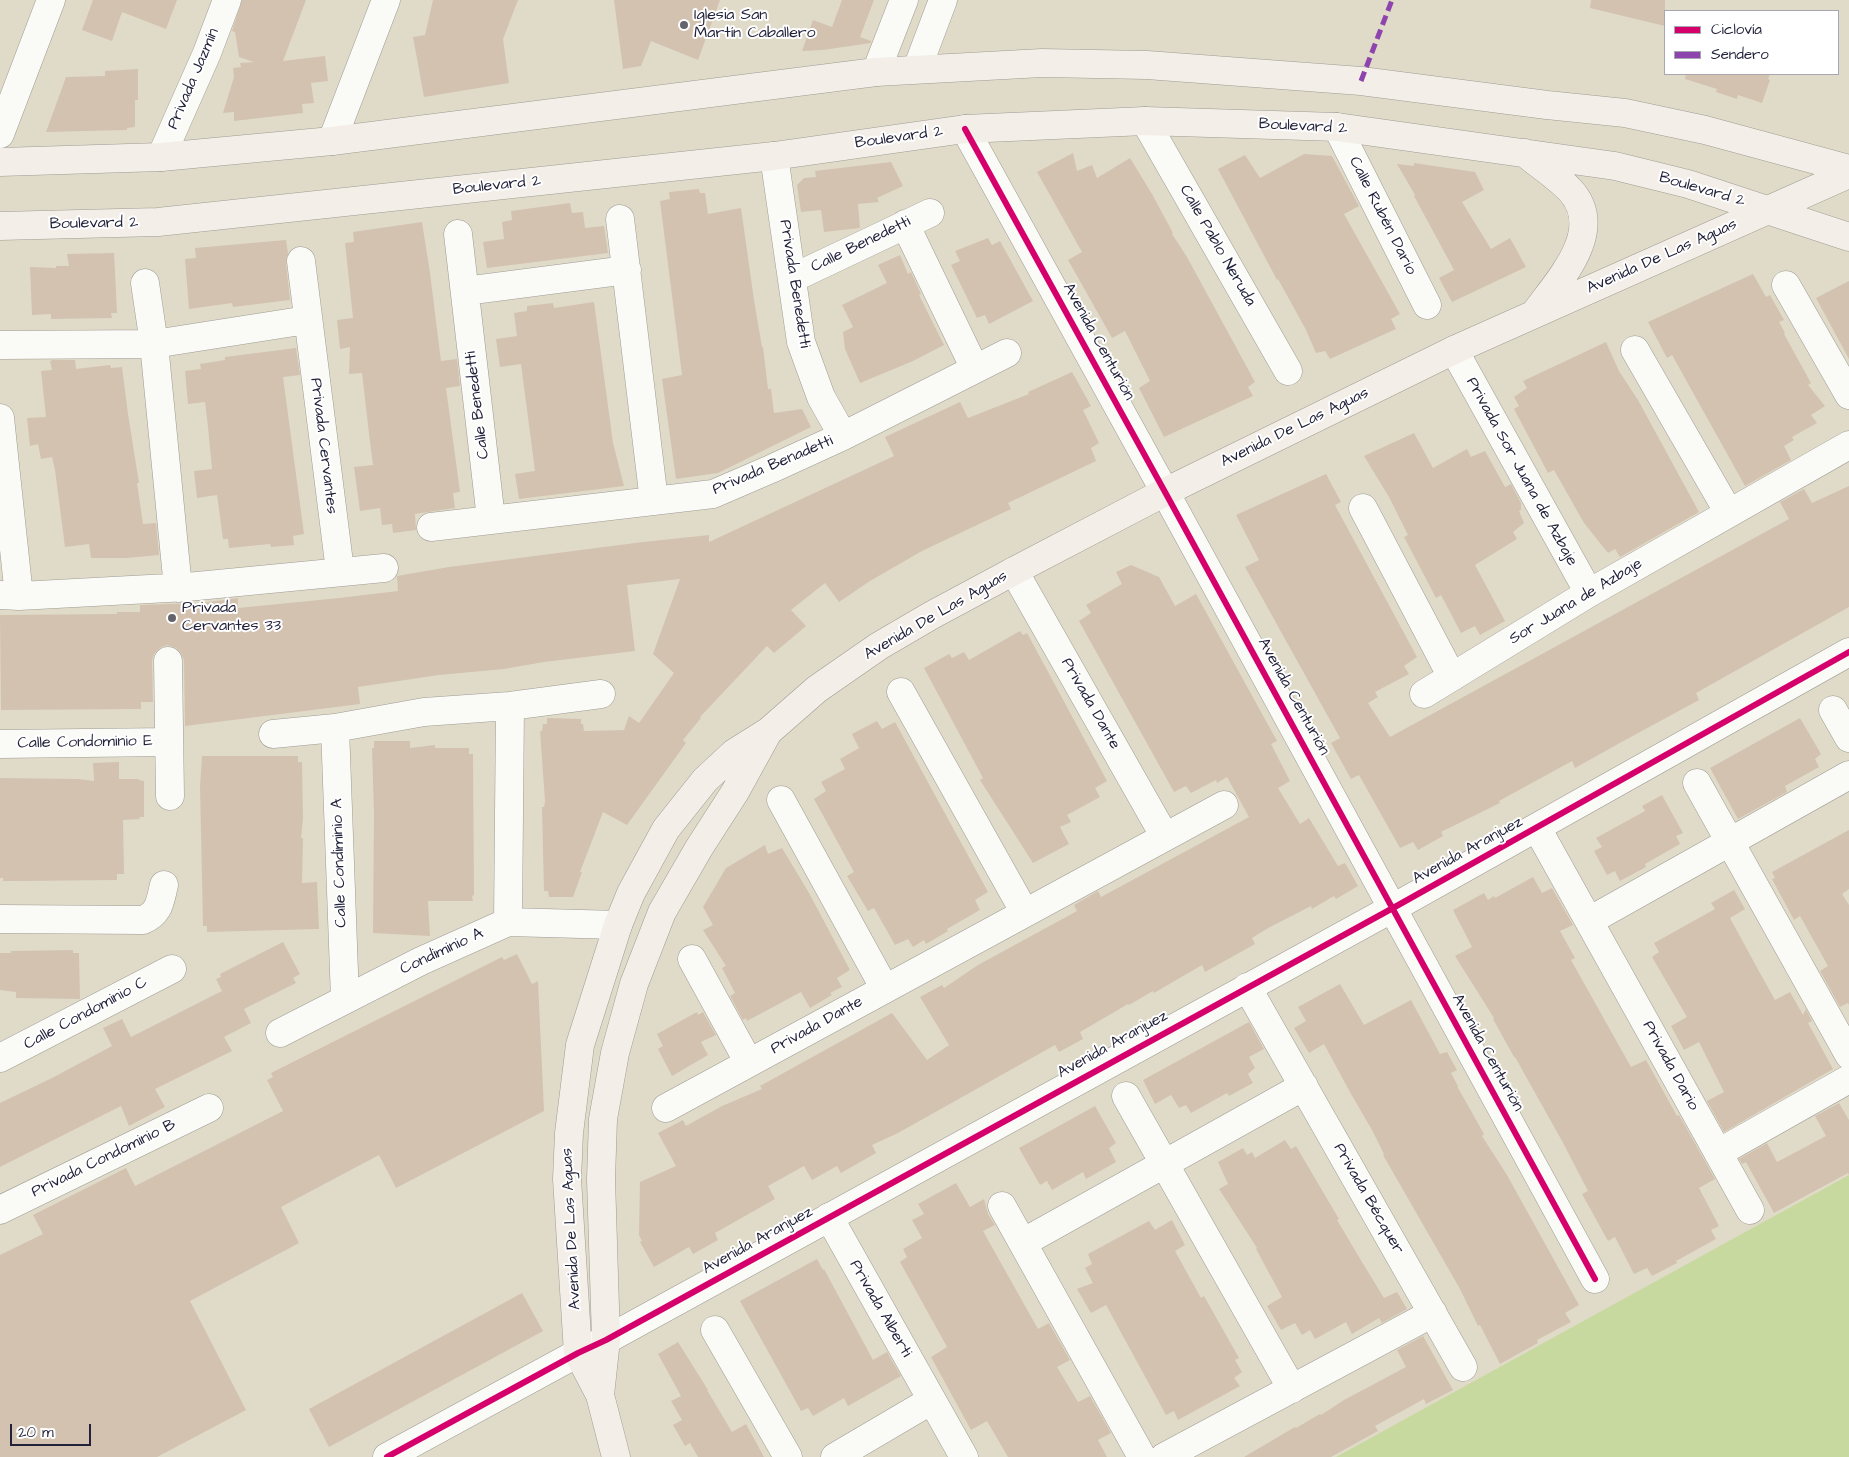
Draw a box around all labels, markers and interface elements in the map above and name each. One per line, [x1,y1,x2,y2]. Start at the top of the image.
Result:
place label: Iglesia San Martín Caballero [694,6,816,44]
legend [1664,10,1839,75]
marker: Iglesia San Martín Caballero [678,19,690,31]
text: Ciclovía [1711,19,1762,40]
street label: Privada Jazmín [164,26,224,132]
text: Sendero [1711,44,1769,65]
street label: Boulevard 2 [1258,115,1348,139]
street label: Boulevard 2 [854,122,944,154]
street label: Calle Rubén Darío [1344,154,1420,278]
street label: Boulevard 2 [1657,169,1747,211]
street label: Boulevard 2 [452,172,542,200]
street label: Calle Pablo Neruda [1174,182,1260,310]
street label: Calle Benedetti [808,213,914,277]
street label: Boulevard 2 [49,214,139,234]
street label: Avenida De Las Aguas [1584,215,1740,299]
street label: Privada Benedetti [774,219,814,349]
street label: Avenida Centurión [1058,280,1138,404]
street label: Calle Benedetti [462,350,494,460]
street label: Privada Sor Juana de Azbaje [1461,374,1581,570]
street label: Privada Cervantes [305,377,341,515]
street label: Avenida De Las Aguas [1218,384,1372,472]
street label: Privada Benadetti [710,432,836,500]
street label: Sor Juana de Azbaje [1506,555,1646,649]
street label: Avenida De Las Aguas [861,567,1011,665]
place label: Privada Cervantes 33 [182,599,281,637]
marker: Privada Cervantes 33 [166,612,178,624]
street label: Avenida Centurión [1253,635,1333,759]
street label: Privada Dante [1056,655,1124,753]
street label: Calle Condominio E [17,732,153,754]
street label: Calle Condiminio A [328,798,352,928]
street label: Avenida Aranjuez [1409,813,1527,889]
street label: Condiminio A [397,924,487,980]
street label: Calle Condominio C [21,973,151,1055]
street label: Avenida Centurión [1447,991,1527,1115]
street label: Privada Dante [768,993,866,1059]
street label: Avenida Aranjuez [1054,1007,1172,1083]
street label: Privada Dario [1638,1018,1702,1114]
street label: Privada Condominio B [29,1116,179,1202]
street label: Privada Bécquer [1329,1140,1407,1258]
street label: Avenida De Las Aguas [558,1147,586,1311]
street label: Avenida Aranjuez [699,1203,817,1279]
street label: Privada Alberti [844,1257,916,1361]
scale bar [12,1414,94,1446]
text: 20 m [18,1422,54,1443]

